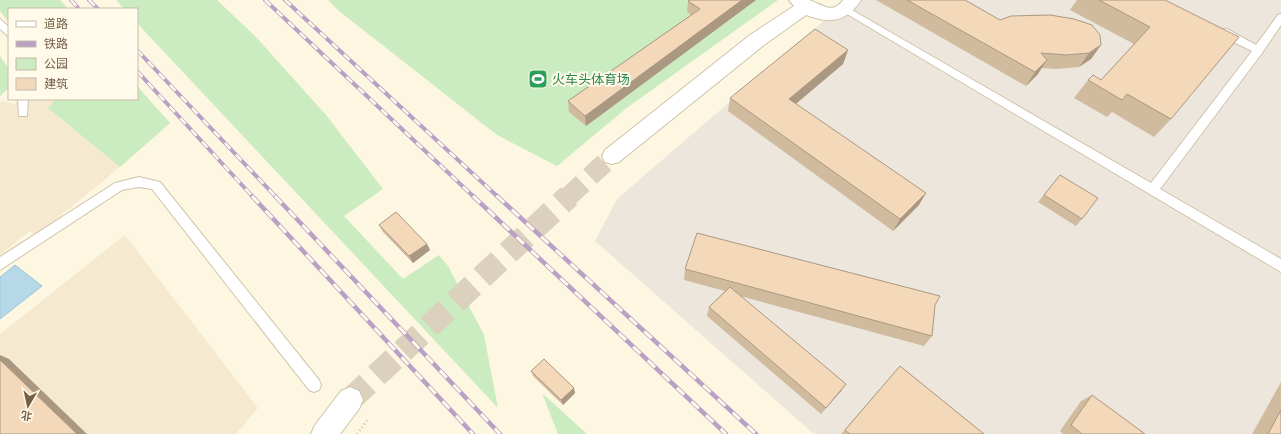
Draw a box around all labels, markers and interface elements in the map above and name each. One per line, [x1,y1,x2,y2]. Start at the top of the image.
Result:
legend [8,8,138,100]
text: 道路 [44,16,68,32]
text: 铁路 [44,36,68,52]
text: 公园 [44,56,68,72]
sports icon: 火车头体育场 [527,68,549,90]
place label: 火车头体育场 [552,71,630,89]
text: 建筑 [44,76,68,92]
north arrow [8,386,48,426]
text: 北 [20,407,33,424]

